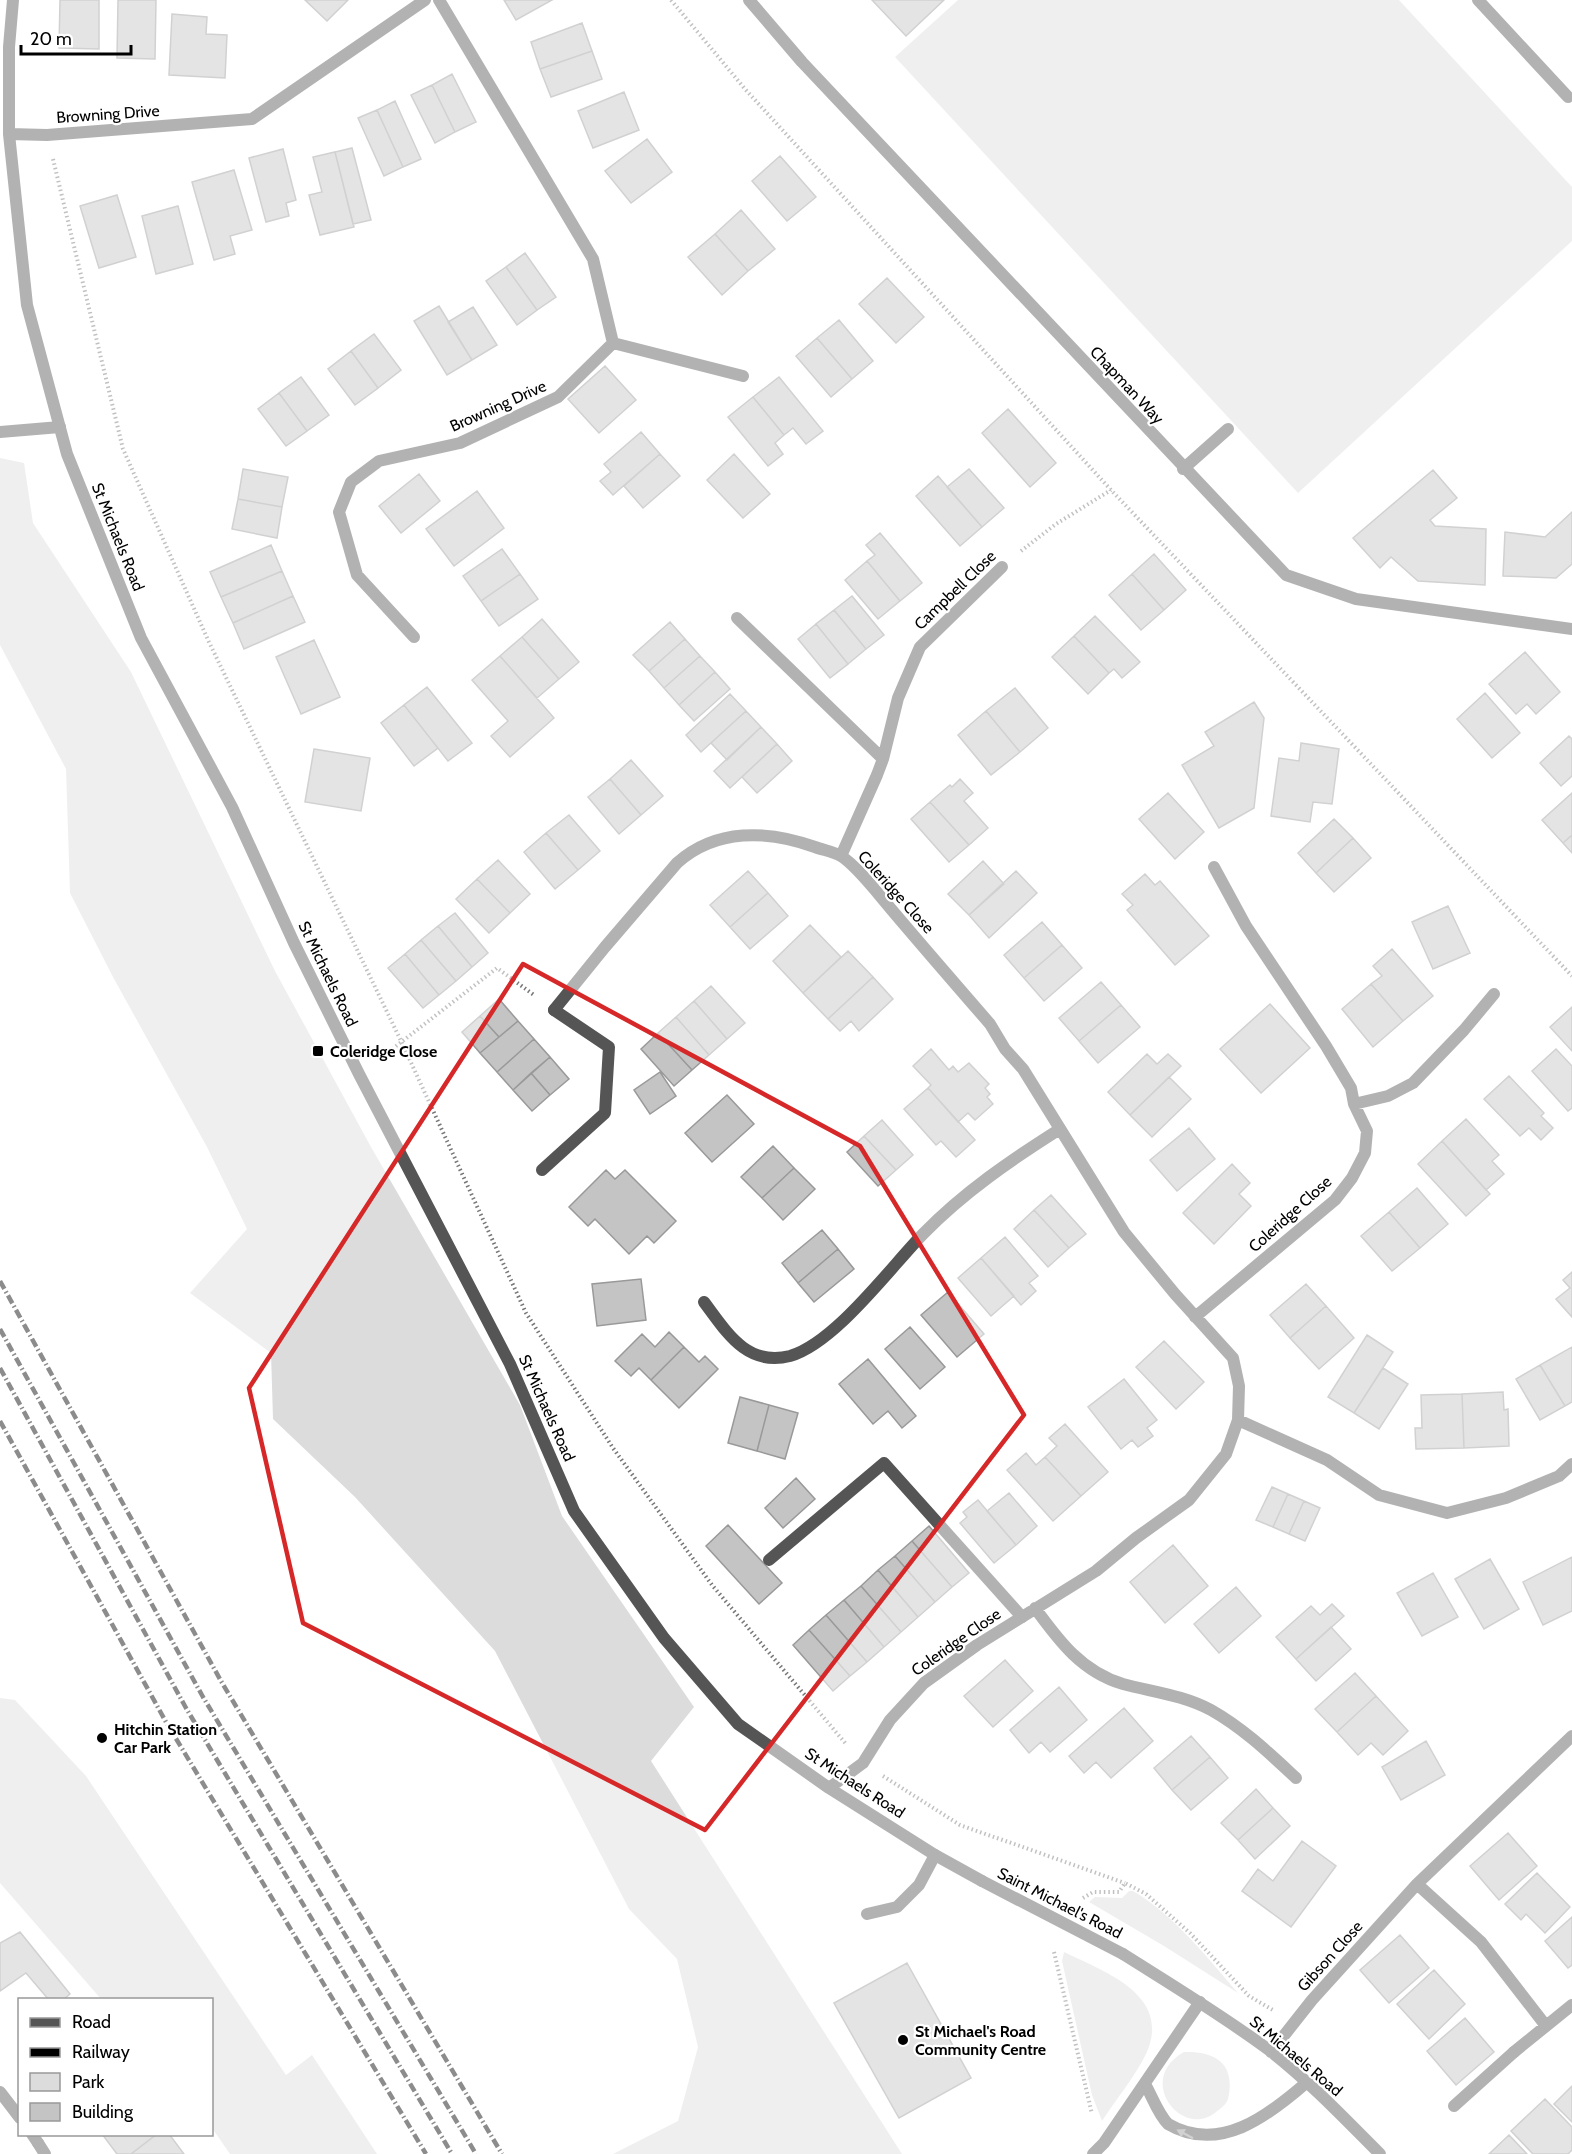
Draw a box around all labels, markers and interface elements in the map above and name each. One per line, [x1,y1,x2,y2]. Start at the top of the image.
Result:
scale bar [21,18,130,56]
text: 20 m [30,28,72,50]
street label: Browning Drive [56,101,160,127]
street label: Chapman Way [1086,342,1168,428]
street label: Browning Drive [447,376,549,436]
street label: St Michaels Road [88,480,148,594]
street label: Campbell Close [910,546,1000,634]
street label: Coleridge Close [854,847,938,937]
street label: St Michaels Road [294,918,362,1030]
place label: Coleridge Close [330,1042,437,1061]
marker: Coleridge Close [311,1044,325,1058]
street label: Coleridge Close [1245,1172,1335,1256]
street label: St Michaels Road [515,1352,579,1464]
street label: Coleridge Close [908,1604,1004,1680]
place label: Hitchin Station Car Park [114,1720,217,1757]
marker: Hitchin Station Car Park [95,1731,109,1745]
street label: St Michaels Road [802,1744,908,1822]
street label: Saint Michael's Road [994,1863,1126,1943]
street label: Gibson Close [1293,1917,1367,1995]
legend [18,1998,213,2136]
text: Road [72,2011,111,2033]
street label: St Michaels Road [1246,2012,1346,2100]
place label: St Michael's Road Community Centre [915,2022,1046,2059]
marker: St Michael's Road Community Centre [896,2033,910,2047]
text: Railway [72,2041,130,2063]
text: Park [72,2071,105,2093]
text: Building [72,2101,134,2123]
one-way arrow [1176,2129,1194,2139]

